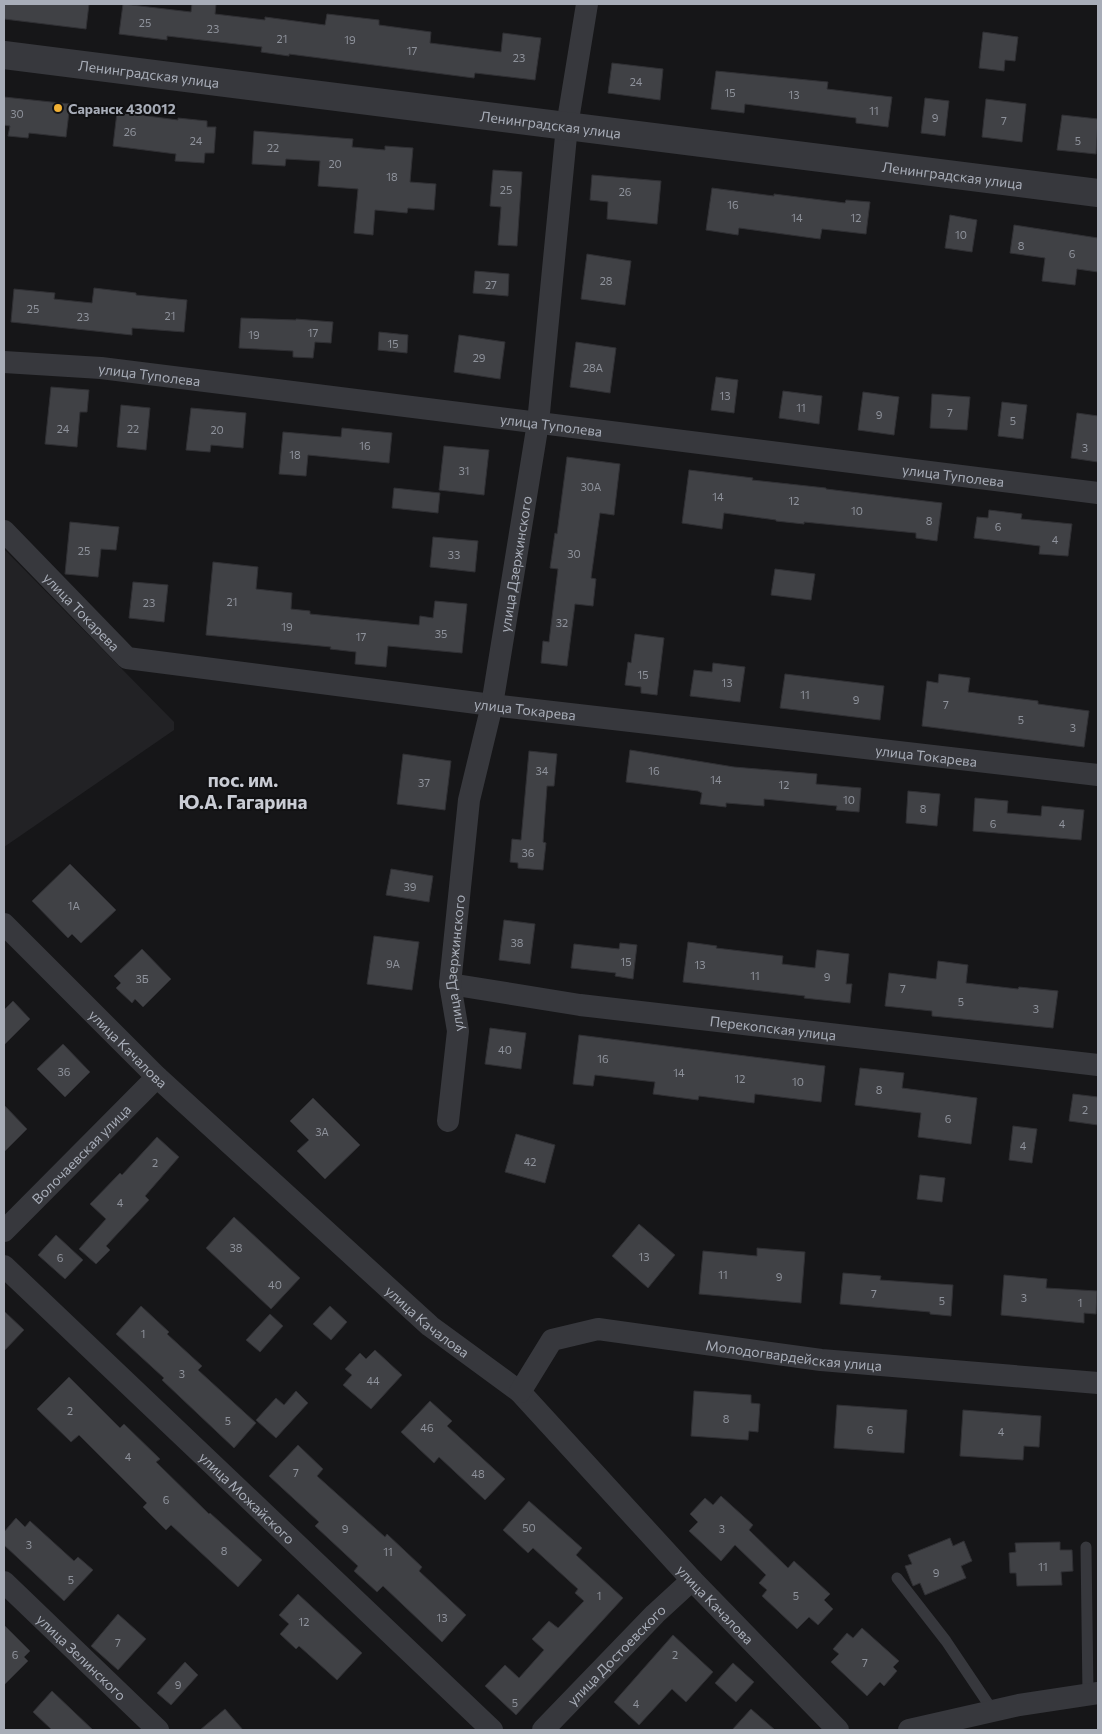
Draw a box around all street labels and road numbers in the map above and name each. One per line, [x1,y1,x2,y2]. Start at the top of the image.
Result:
street label: Ленинградская улица [77,56,220,91]
street label: Ленинградская улица [479,107,622,141]
street label: Ленинградская улица [881,157,1024,192]
street label: улица Туполева [97,359,201,389]
street label: улица Туполева [499,410,603,439]
street label: улица Туполева [901,460,1005,490]
street label: улица Дзержинского [496,494,535,633]
street label: улица Токарева [40,569,124,654]
street label: улица Токарева [473,694,577,723]
street label: улица Токарева [874,741,978,769]
street label: улица Дзержинского [441,894,468,1033]
street label: улица Качалова [86,1006,171,1091]
street label: Перекопская улица [709,1012,837,1043]
street label: Волочаевская улица [28,1100,134,1207]
street label: улица Качалова [382,1282,473,1361]
street label: Молодогвардейская улица [705,1336,883,1374]
street label: улица Можайского [196,1448,299,1547]
street label: улица Качалова [674,1561,758,1647]
street label: улица Достоевского [563,1600,669,1709]
street label: улица Зелинского [34,1610,130,1704]

